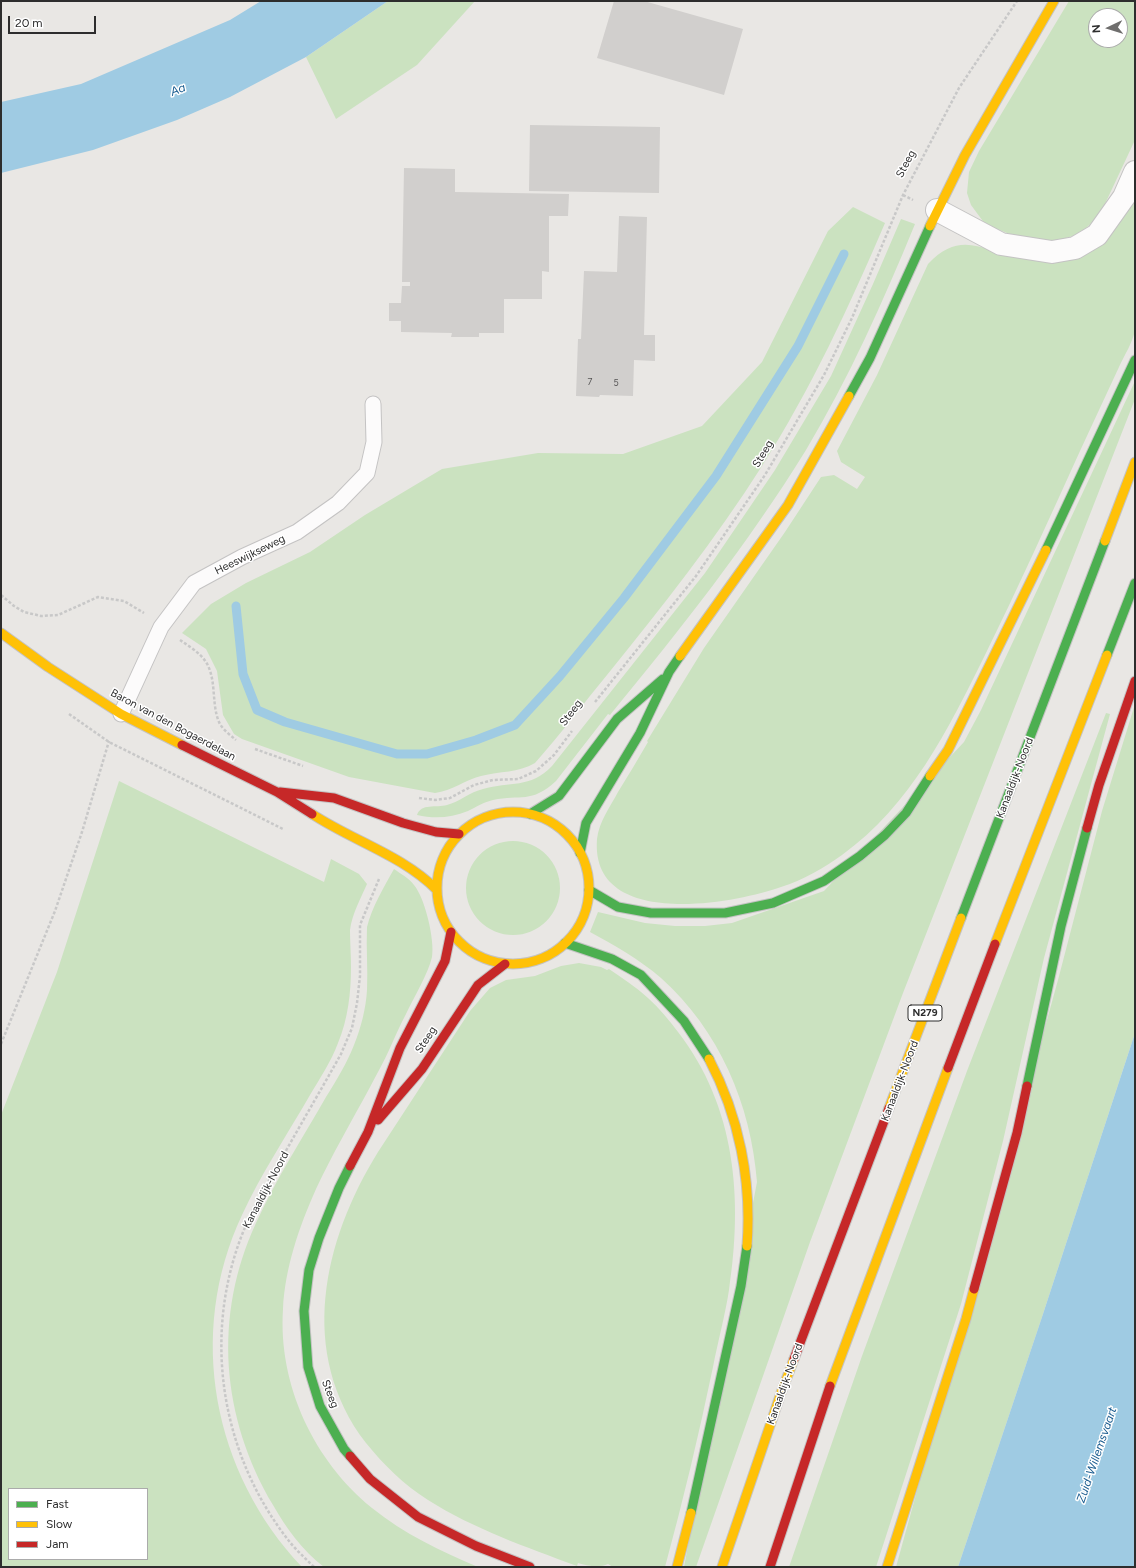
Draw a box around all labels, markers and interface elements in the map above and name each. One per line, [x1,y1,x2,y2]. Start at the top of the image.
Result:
scale bar [10,8,98,34]
north arrow [1088,8,1128,48]
text: 20 m [15,16,43,30]
text: N [1090,24,1103,34]
water label: Aa [168,81,188,99]
street label: Steeg [893,148,919,180]
house number: 7 [588,377,592,387]
house number: 5 [613,378,619,388]
street label: Steeg [750,438,776,470]
street label: Heeswijkseweg [213,532,287,578]
street label: Baron van den Bogaerdelaan [108,686,238,764]
street label: Steeg [557,697,585,729]
street label: Kanaaldijk-Noord [994,736,1036,820]
road number: N279 [908,1005,942,1021]
street label: Steeg [412,1024,440,1056]
street label: Kanaaldijk-Noord [879,1039,921,1123]
street label: Kanaaldijk-Noord [240,1149,292,1231]
street label: Kanaaldijk-Noord [764,1342,806,1426]
street label: Steeg [319,1378,341,1410]
water label: Zuid-Willemsvaart [1074,1405,1120,1505]
legend [8,1488,148,1560]
text: Fast [46,1497,69,1511]
text: Slow [46,1517,72,1531]
text: Jam [46,1537,69,1551]

